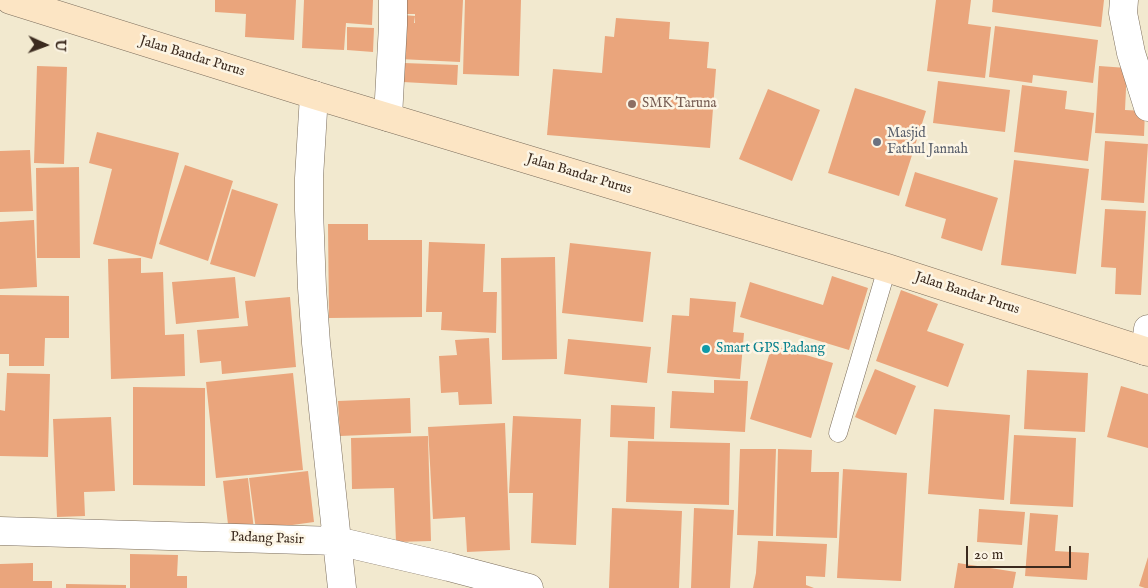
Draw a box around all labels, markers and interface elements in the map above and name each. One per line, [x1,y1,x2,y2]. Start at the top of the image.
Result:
north arrow [20,20,70,70]
street label: Jalan Bandar Purus [137,33,247,81]
text: U [51,39,69,52]
place label: SMK Taruna [642,96,717,112]
marker: SMK Taruna [626,98,638,110]
place label: Masjid Fathul Jannah [887,126,968,158]
marker: Masjid Fathul Jannah [871,136,883,148]
street label: Jalan Bandar Purus [524,151,634,199]
street label: Jalan Bandar Purus [913,269,1021,319]
place label: Smart GPS Padang [716,341,825,357]
marker: Smart GPS Padang [700,343,712,355]
street label: Padang Pasir [230,529,304,549]
scale bar [968,536,1073,568]
text: 20 m [974,545,1003,564]

